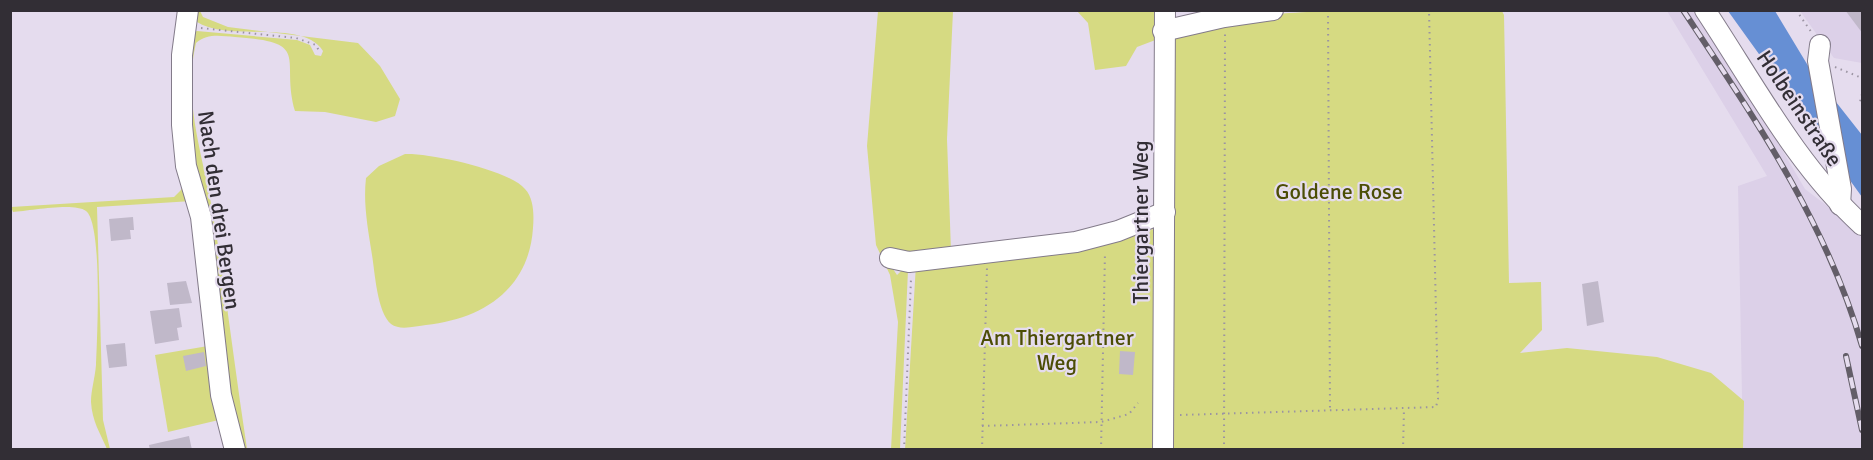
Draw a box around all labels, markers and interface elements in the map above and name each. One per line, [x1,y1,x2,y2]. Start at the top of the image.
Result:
street label: Holbeinstraße [1751,45,1848,172]
street label: Nach den drei Bergen [192,109,247,311]
street label: Thiergartner Weg [1127,140,1154,304]
park label: Goldene Rose [1275,178,1403,205]
park label: Am Thiergartner Weg [980,324,1134,376]

